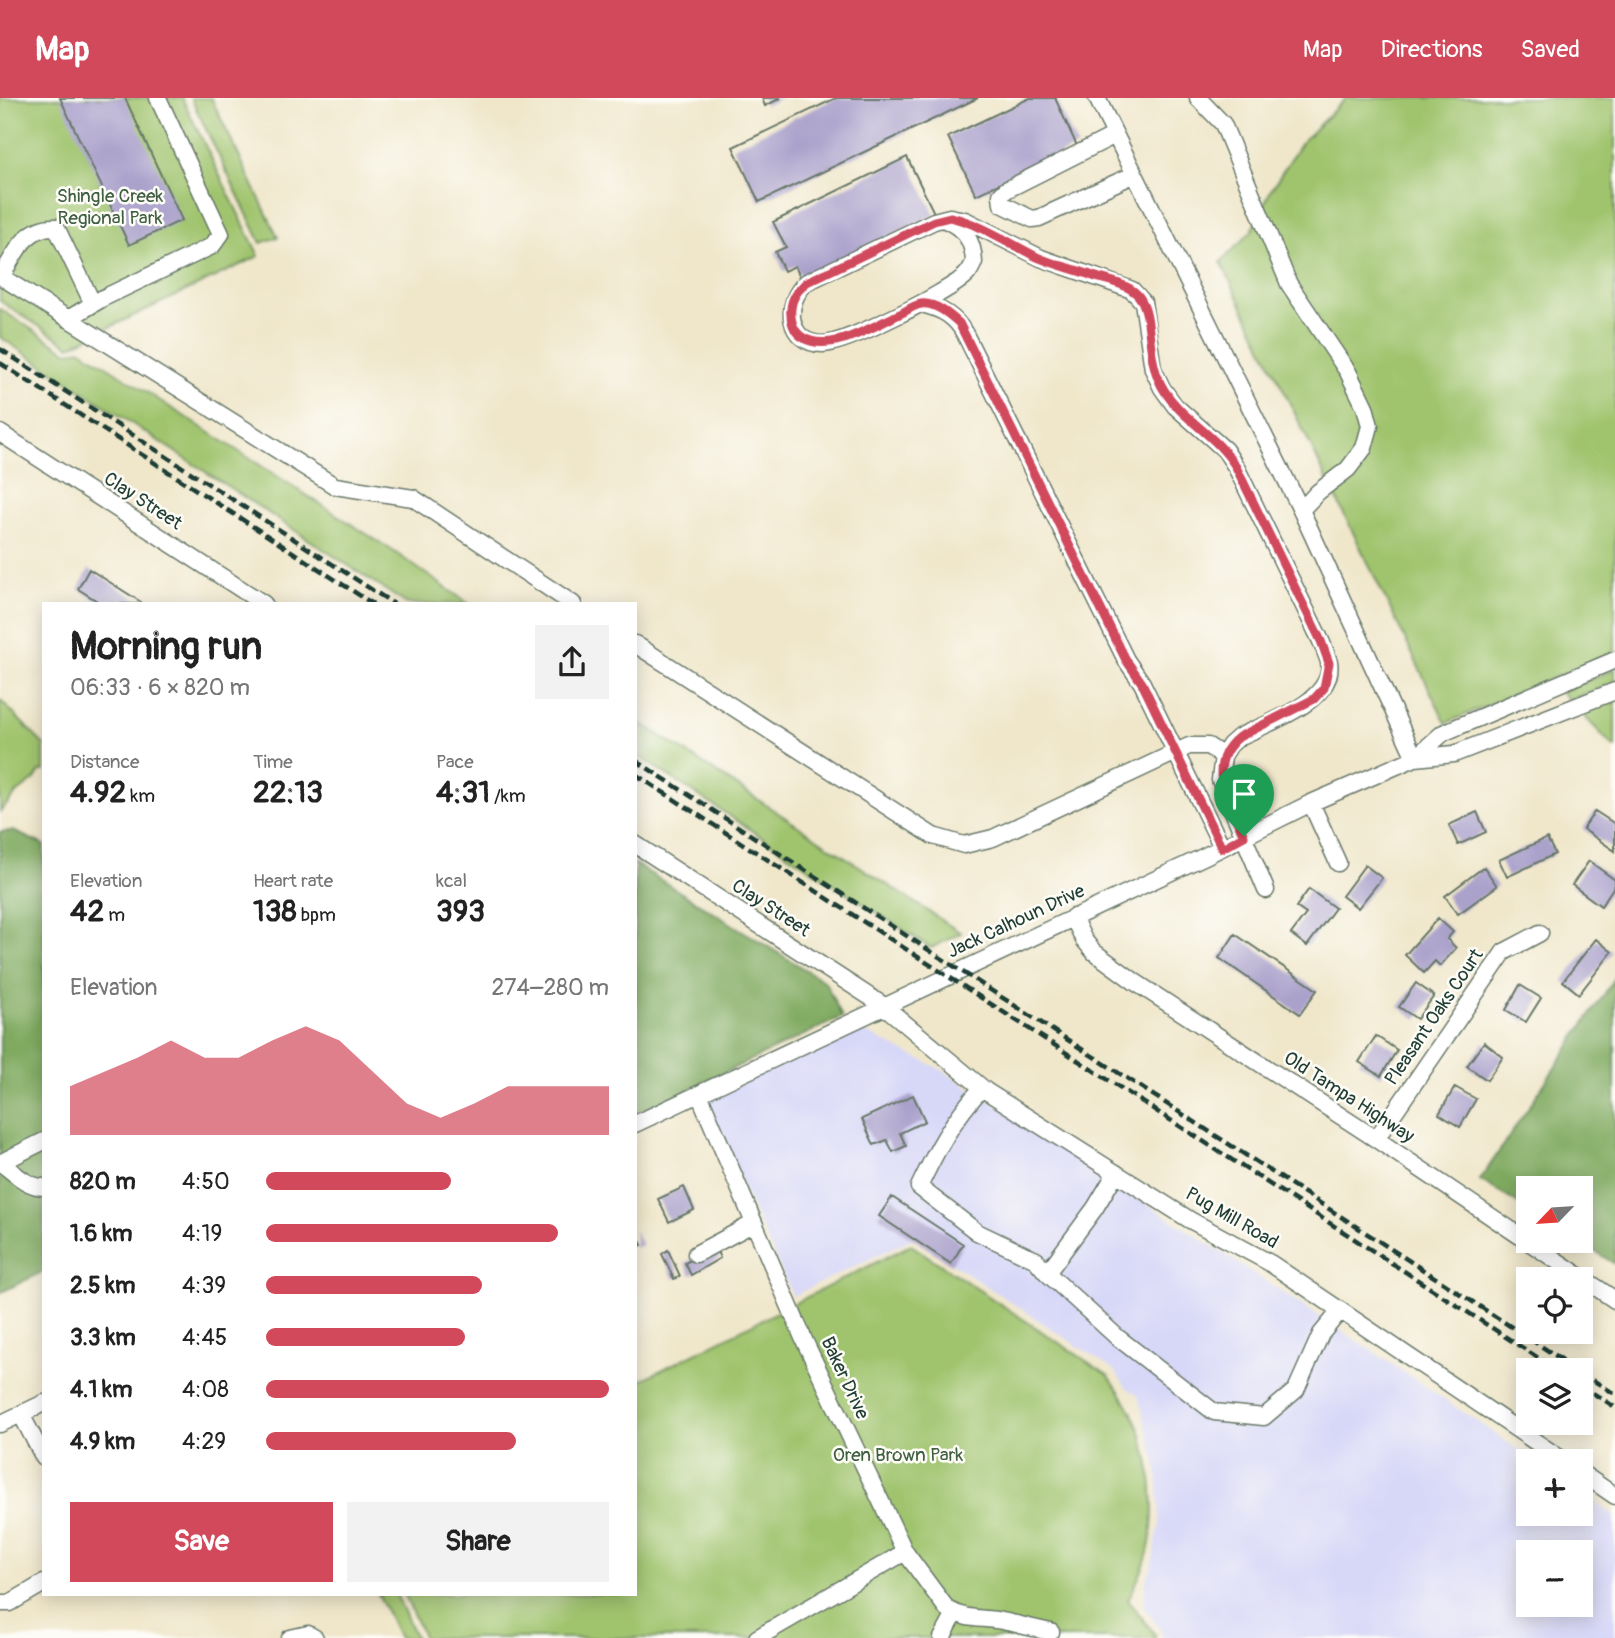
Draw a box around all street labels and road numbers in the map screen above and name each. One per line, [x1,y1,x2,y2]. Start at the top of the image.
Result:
street label: Clay Street [99,467,187,535]
street label: Clay Street [727,874,815,942]
street label: Jack Calhoun Drive [943,878,1089,963]
street label: Pleasant Oaks Court [1379,944,1489,1090]
street label: Old Tampa Highway [1279,1046,1419,1148]
street label: Pug Mill Road [1181,1182,1283,1254]
street label: Baker Drive [815,1333,875,1424]

